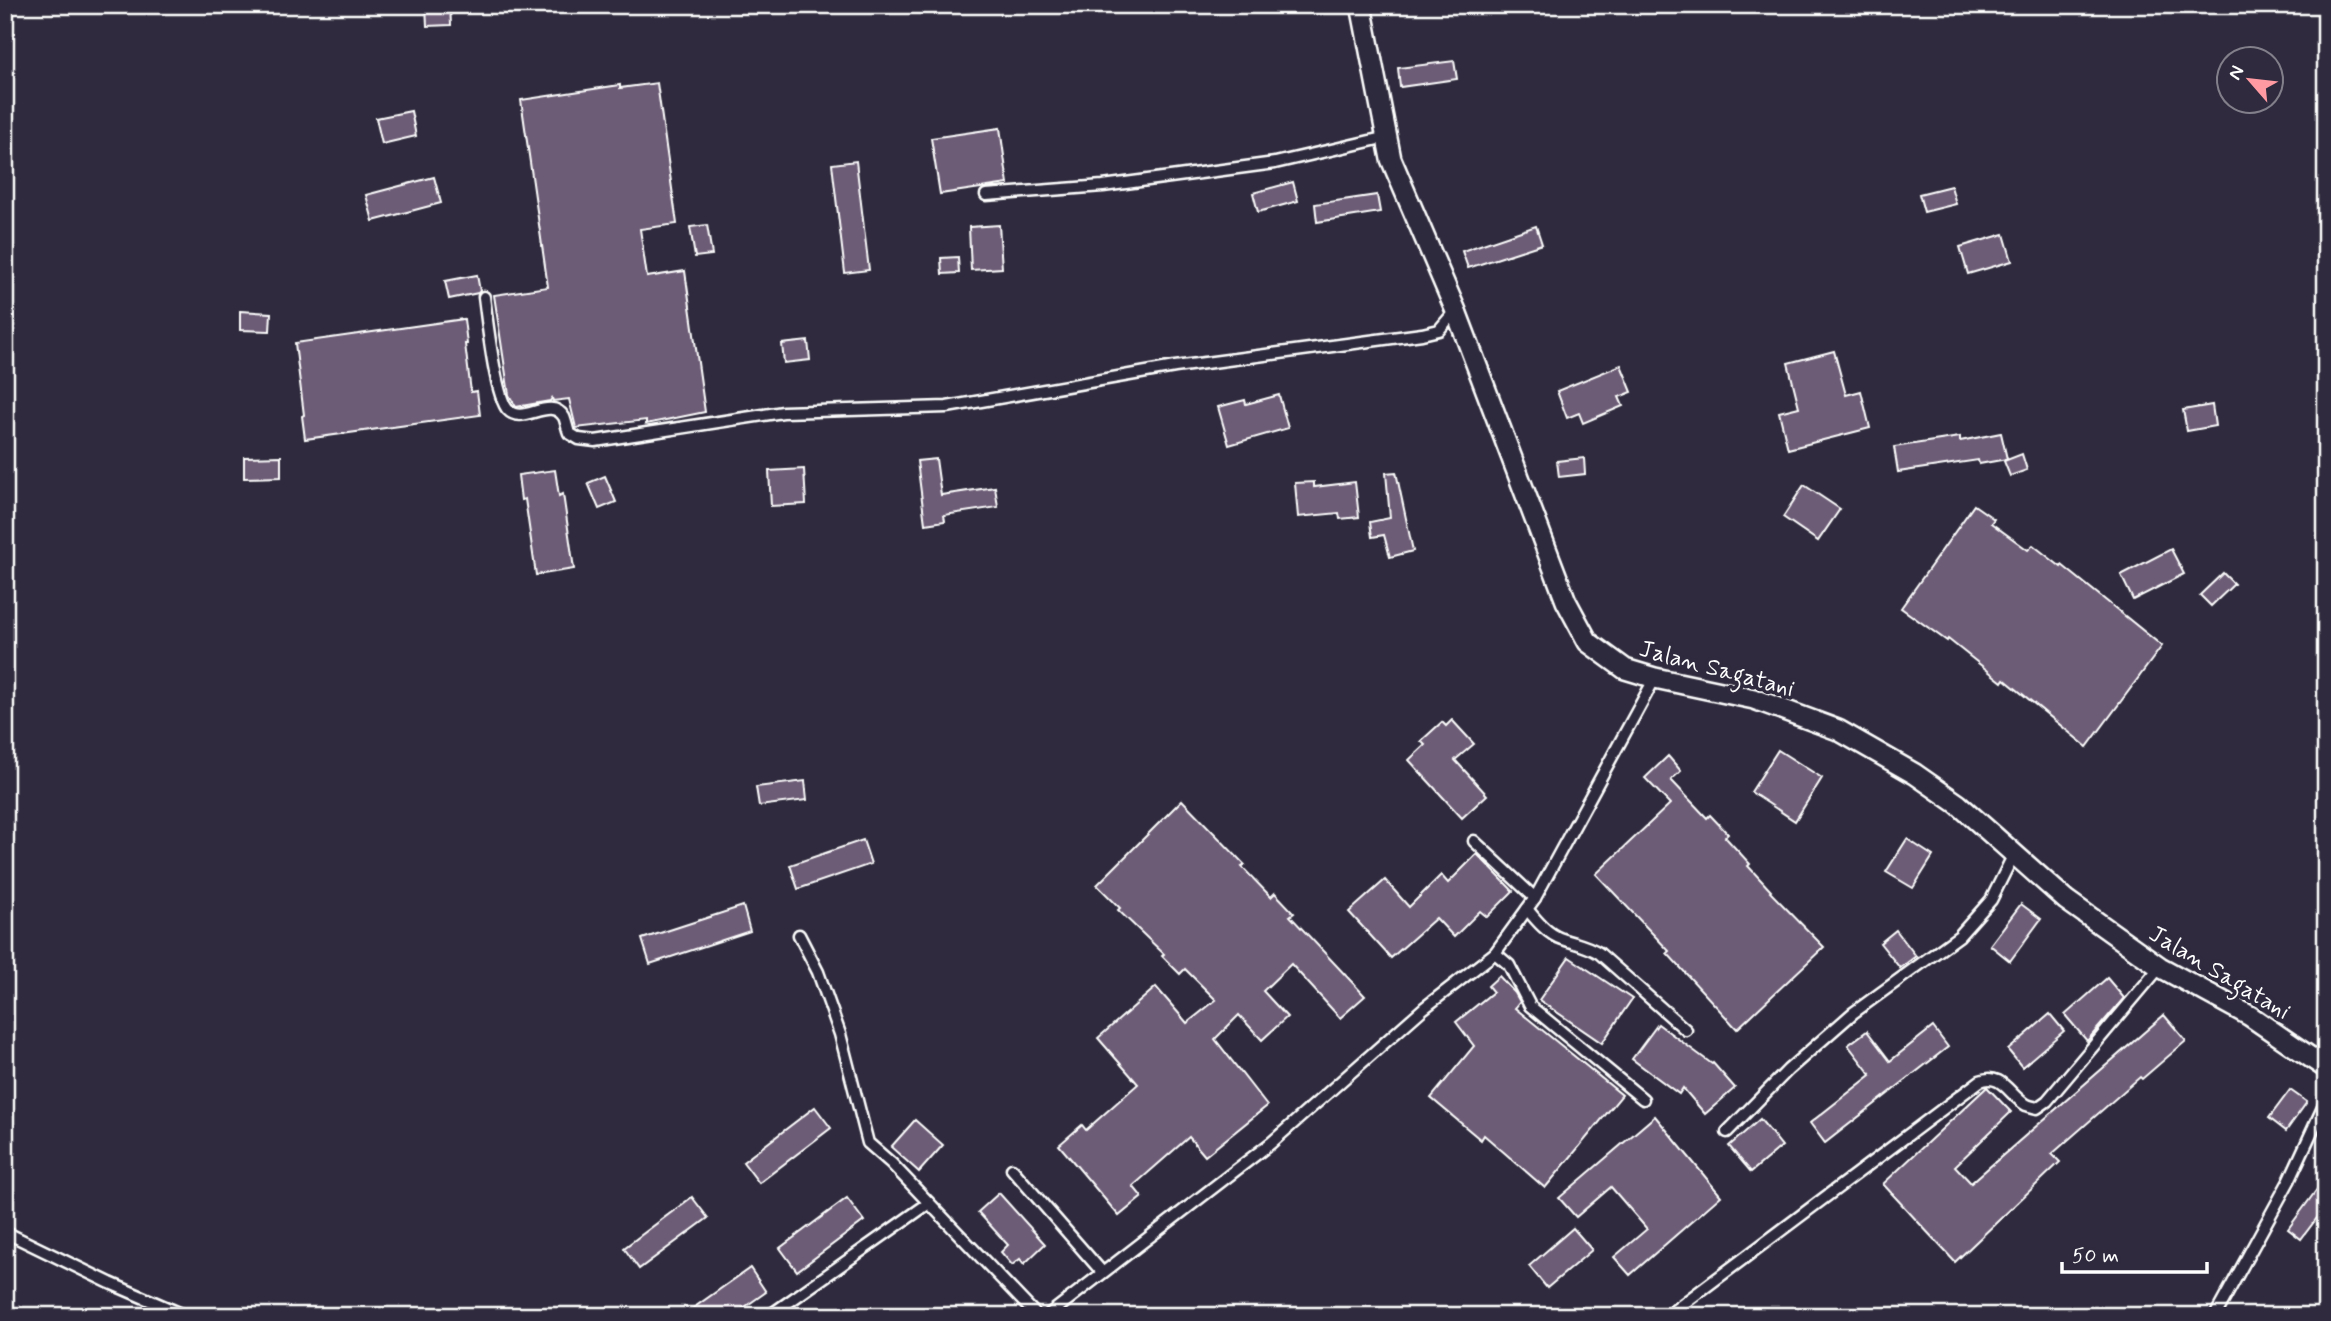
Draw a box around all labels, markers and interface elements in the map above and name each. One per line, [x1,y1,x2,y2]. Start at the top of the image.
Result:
north arrow [2216,46,2286,116]
text: N [2222,61,2250,84]
street label: Jalan Sagatani [1635,634,1798,708]
street label: Jalan Sagatani [2141,919,2296,1030]
scale bar [2062,1230,2207,1274]
text: 50 m [2072,1242,2119,1270]

